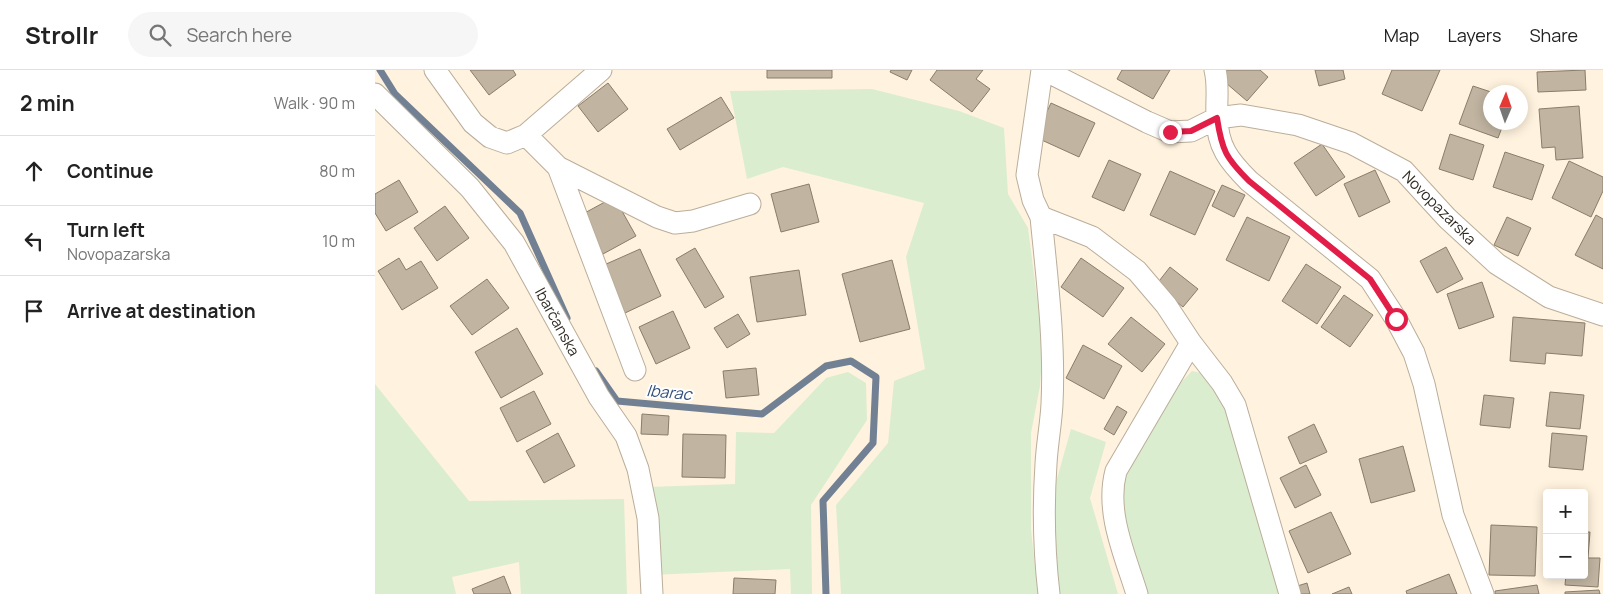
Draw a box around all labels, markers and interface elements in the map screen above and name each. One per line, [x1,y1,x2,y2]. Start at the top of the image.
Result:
search box [128,12,478,57]
text: Strollr [25,18,98,51]
icon: search [146,21,174,49]
text: Search here [186,22,292,48]
text: Map [1384,23,1419,47]
text: Layers [1447,23,1501,47]
text: Share [1529,23,1578,47]
north arrow [1483,85,1528,130]
text: 2 min [20,89,75,117]
text: Walk · 90 m [274,92,355,114]
route end [1159,121,1182,144]
icon: ahead [20,157,48,185]
text: Continue [67,158,153,184]
text: 80 m [319,160,355,182]
street label: Novopazarska [1398,166,1481,249]
text: Turn left [67,217,145,243]
icon: left [20,227,48,255]
text: 10 m [322,230,355,252]
text: Novopazarska [67,243,170,265]
street label: Ibarčanska [530,284,585,360]
icon: arrive [20,297,48,325]
text: Arrive at destination [67,298,256,324]
route start [1385,308,1408,331]
water label: Ibarac [645,379,694,405]
map controls [1543,489,1588,579]
button: + [1543,489,1588,534]
button: − [1543,534,1588,579]

